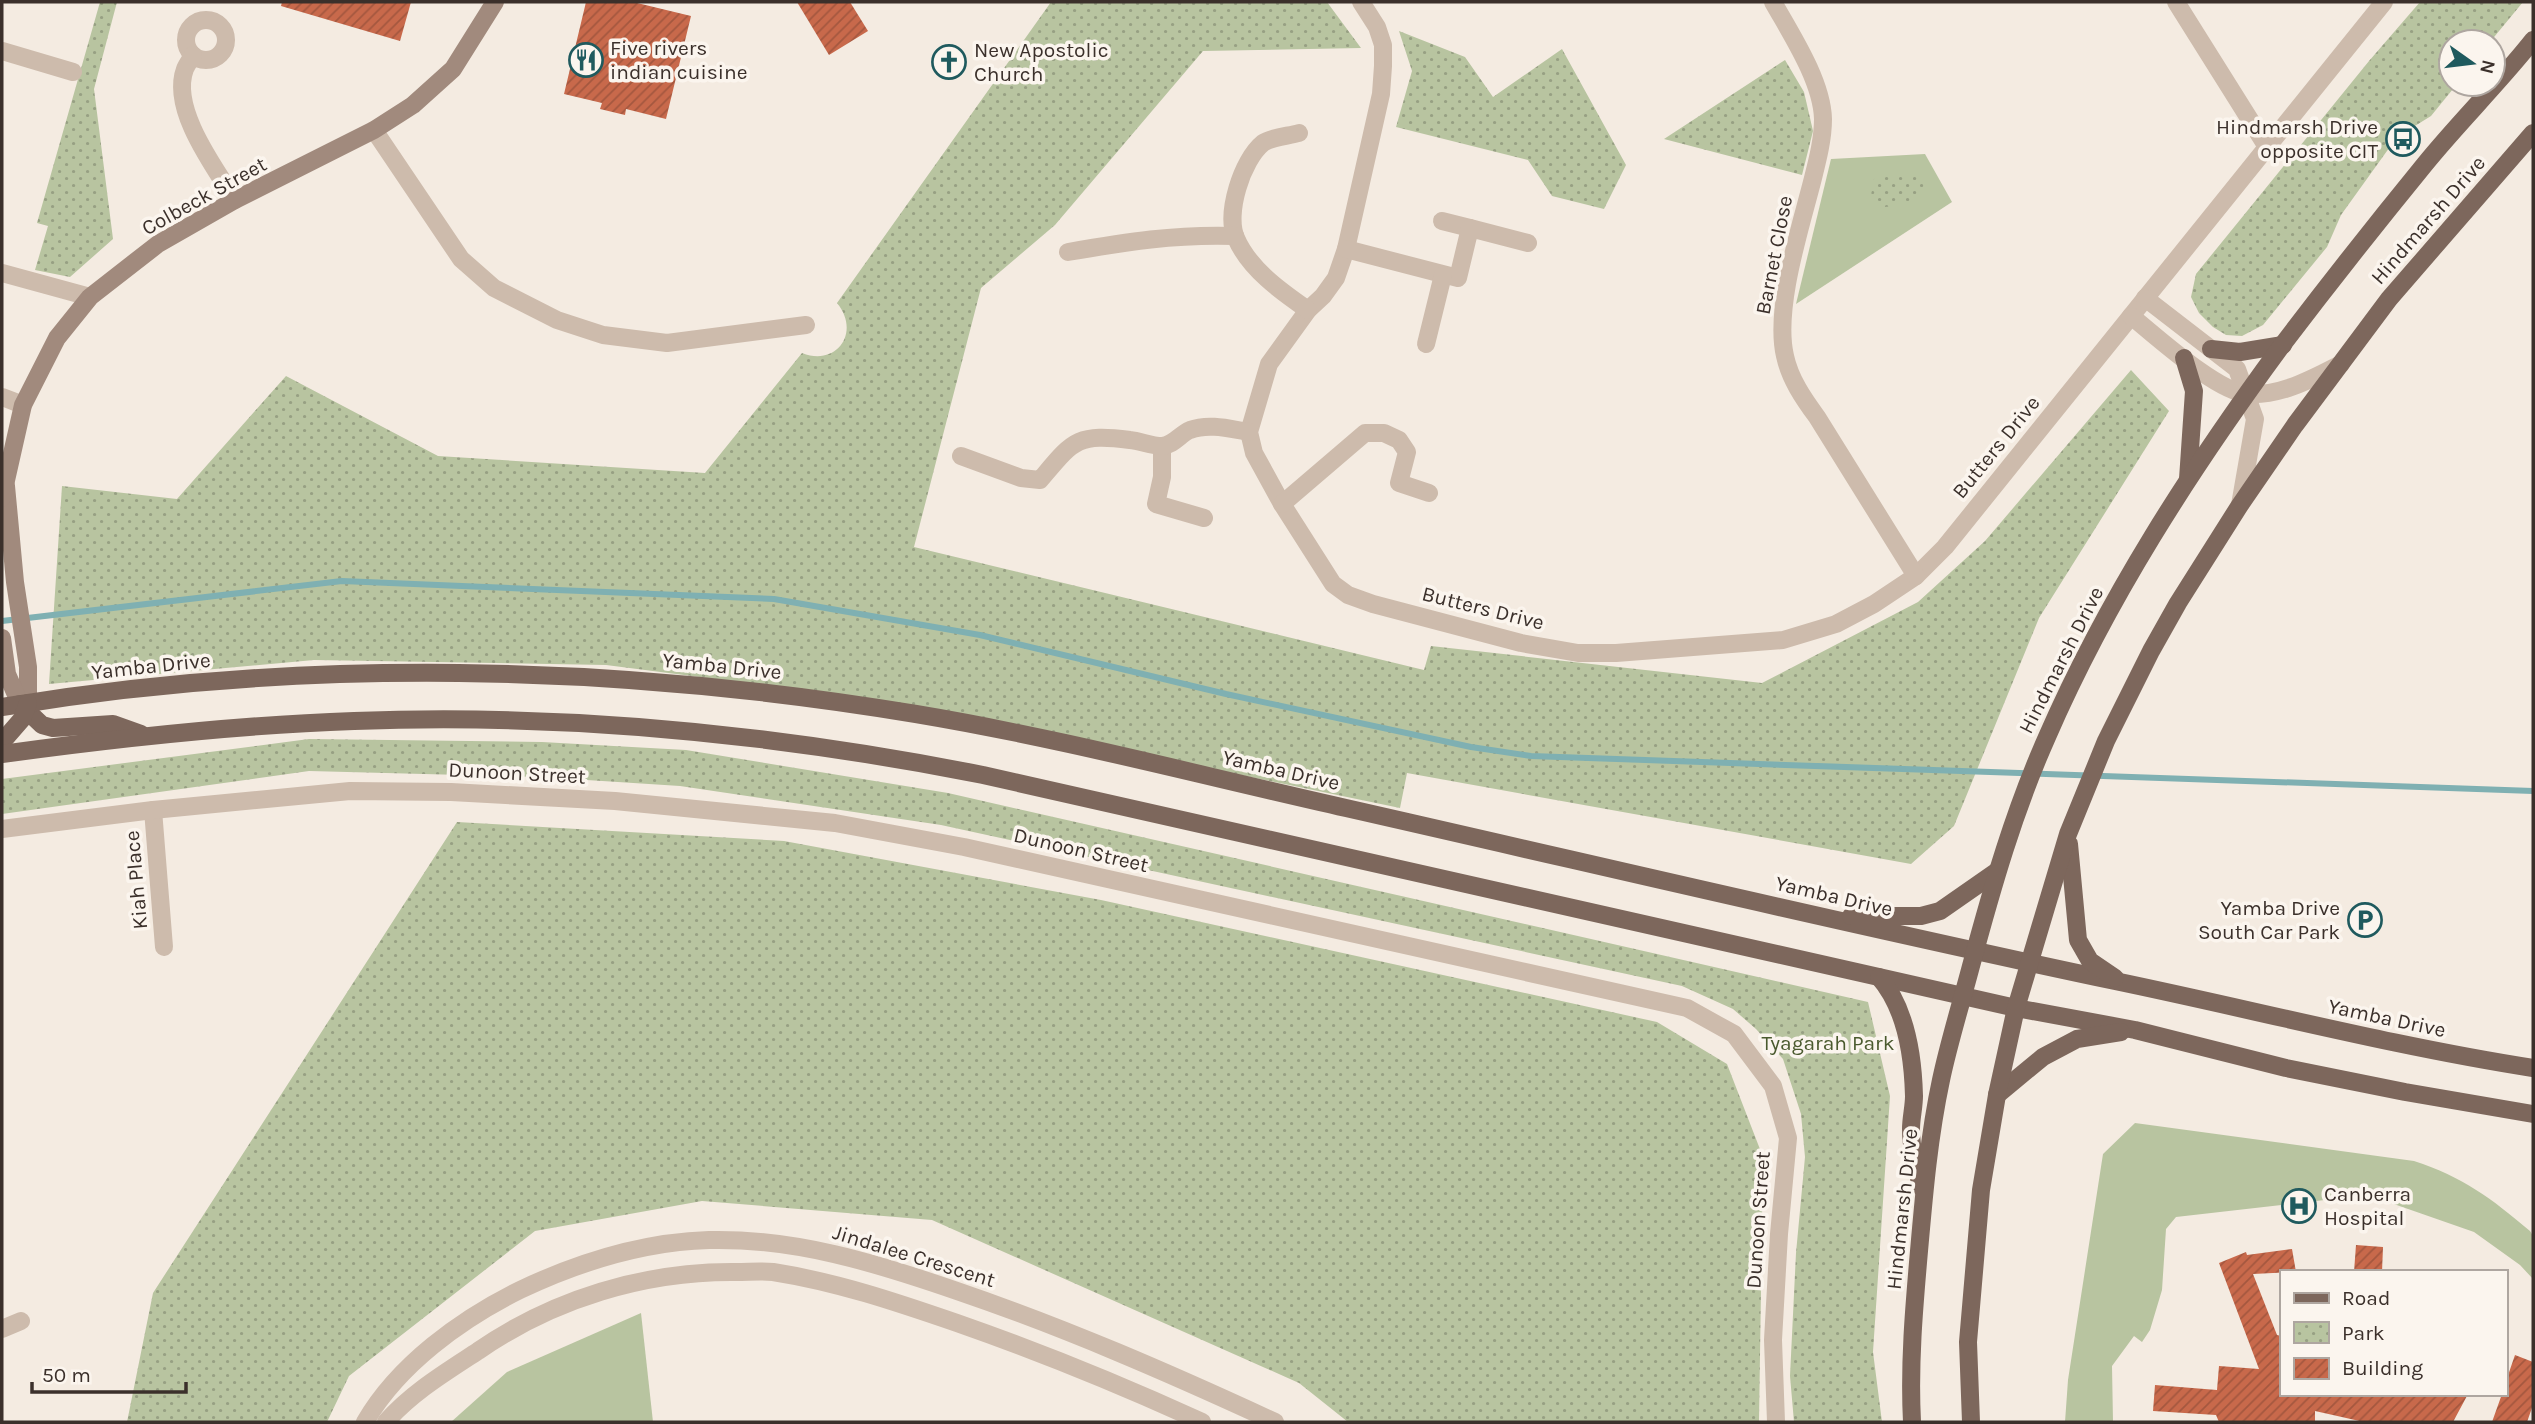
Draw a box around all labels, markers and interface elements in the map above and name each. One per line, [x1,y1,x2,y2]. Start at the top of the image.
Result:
north arrow [2437,28,2507,98]
place label: Five rivers indian cuisine [610,36,747,84]
place label: New Apostolic Church [974,38,1109,86]
restaurant icon: Five rivers indian cuisine [567,41,605,79]
church icon: New Apostolic Church [930,43,968,81]
text: N [2475,58,2500,76]
place label: Hindmarsh Drive opposite CIT [2216,115,2378,163]
bus stop icon: Hindmarsh Drive opposite CIT [2384,120,2422,158]
street label: Hindmarsh Drive [2366,151,2490,289]
street label: Colbeck Street [137,152,271,240]
street label: Barnet Close [1751,194,1797,316]
street label: Butters Drive [1947,391,2045,503]
street label: Butters Drive [1419,581,1547,635]
street label: Hindmarsh Drive [2014,582,2108,738]
street label: Yamba Drive [90,648,212,684]
street label: Yamba Drive [661,648,783,684]
street label: Yamba Drive [1220,745,1342,795]
street label: Dunoon Street [448,757,586,789]
street label: Dunoon Street [1011,823,1151,877]
street label: Kiah Place [120,830,152,930]
street label: Yamba Drive [1773,871,1895,921]
place label: Yamba Drive South Car Park [2198,896,2340,944]
parking icon: Yamba Drive South Car Park [2346,901,2384,939]
street label: Yamba Drive [2326,994,2448,1042]
park label: Tyagarah Park [1761,1031,1895,1055]
street label: Hindmarsh Drive [1882,1127,1922,1291]
street label: Dunoon Street [1741,1150,1775,1289]
place label: Canberra Hospital [2324,1182,2411,1230]
hospital icon: Canberra Hospital [2280,1187,2318,1225]
street label: Jindalee Crescent [830,1220,998,1292]
legend [2280,1270,2507,1396]
text: Road [2342,1286,2390,1310]
text: Park [2342,1321,2385,1345]
scale bar [32,1350,186,1394]
text: Building [2342,1356,2423,1380]
text: 50 m [42,1363,91,1387]

